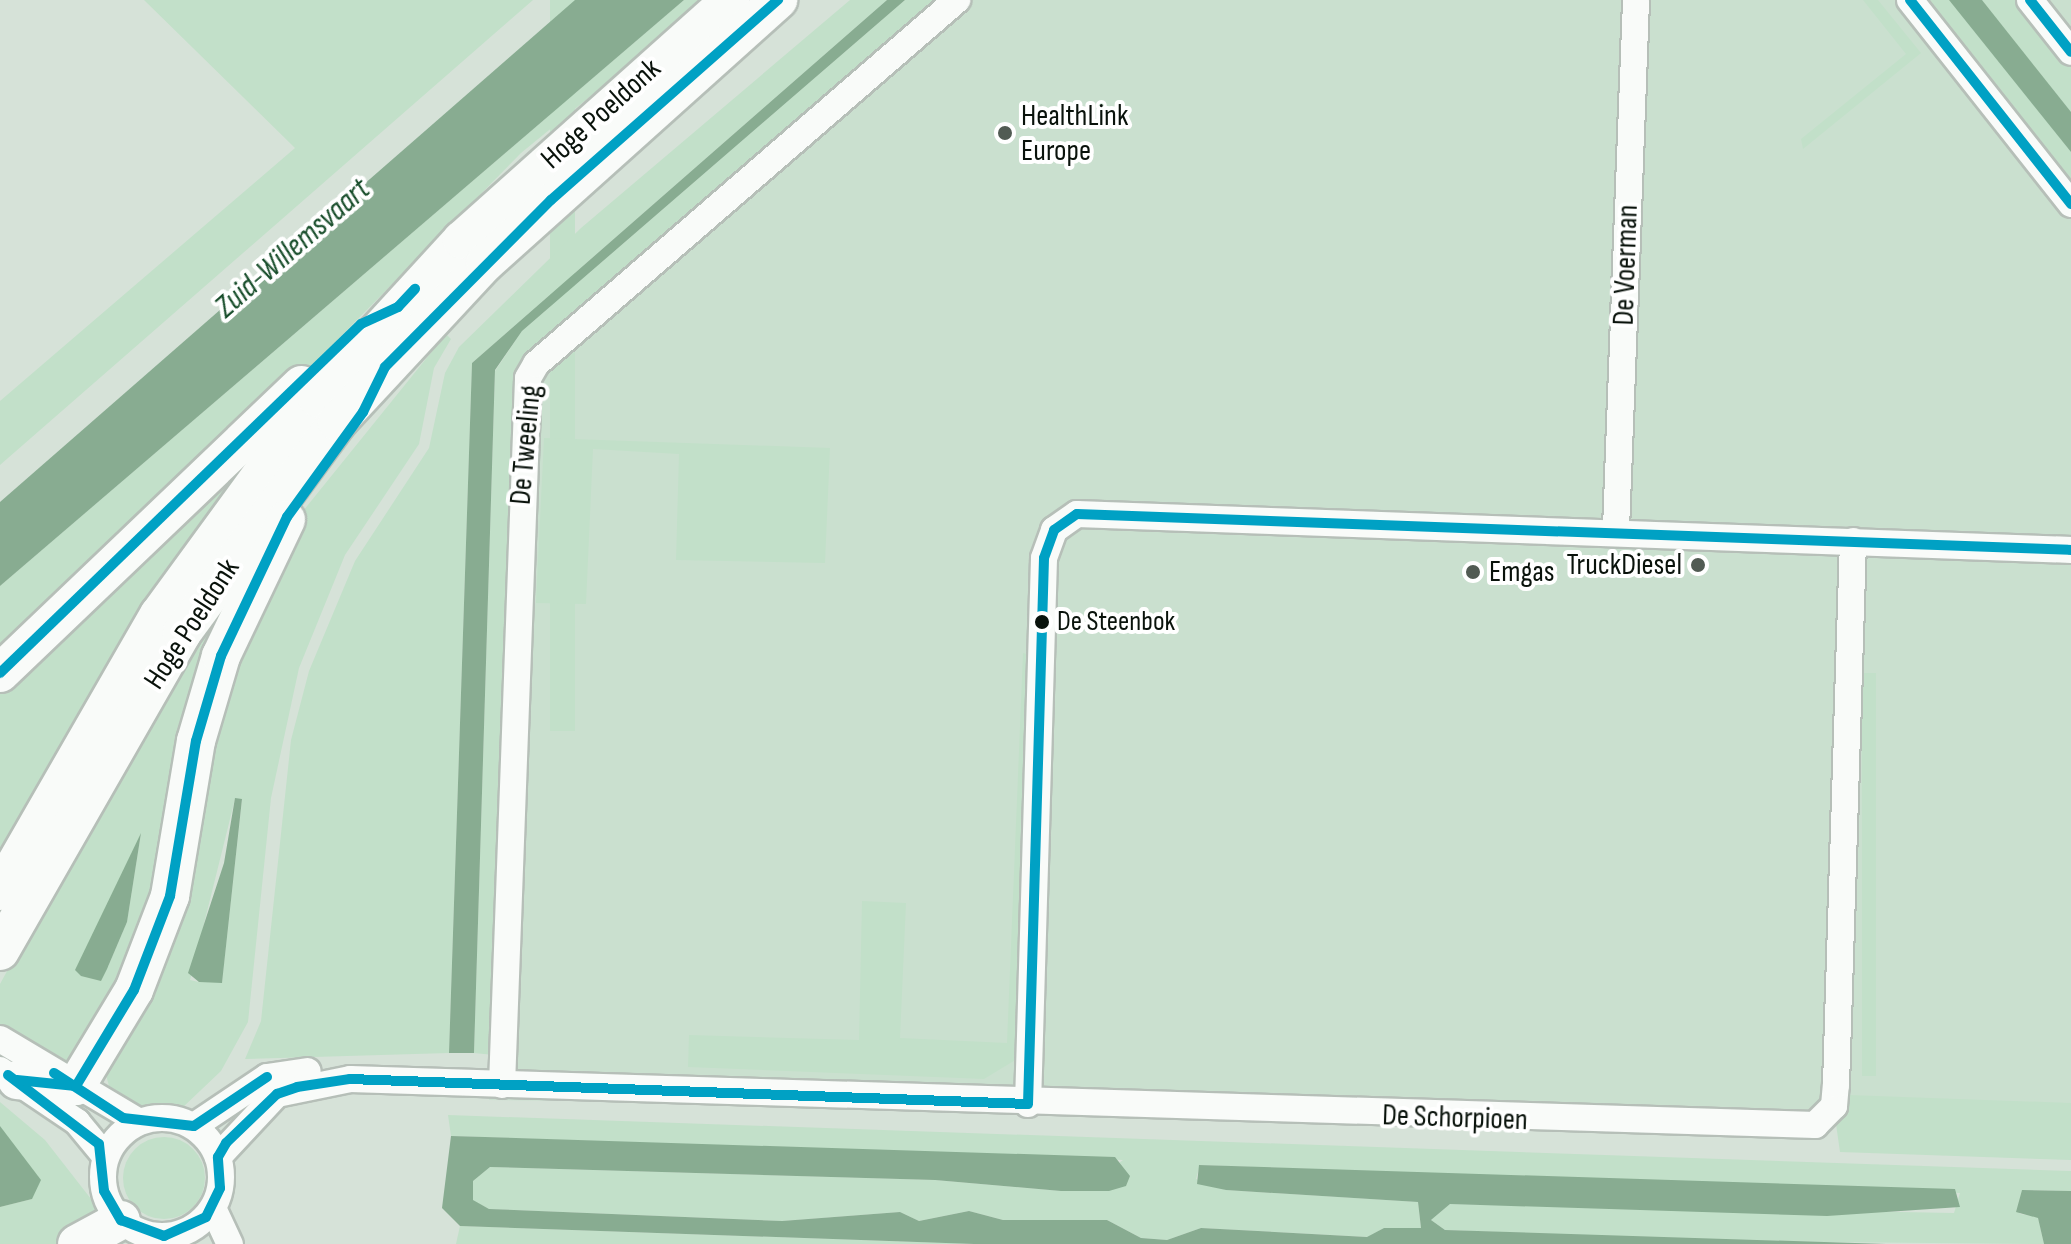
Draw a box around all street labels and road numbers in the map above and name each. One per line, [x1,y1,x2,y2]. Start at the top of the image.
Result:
street label: Hoge Poeldonk [534,51,668,177]
street label: De Voerman [1606,204,1646,326]
street label: De Tweeling [503,384,549,506]
street label: Hoge Poeldonk [137,552,247,696]
street label: De Schorpioen [1382,1097,1528,1139]

